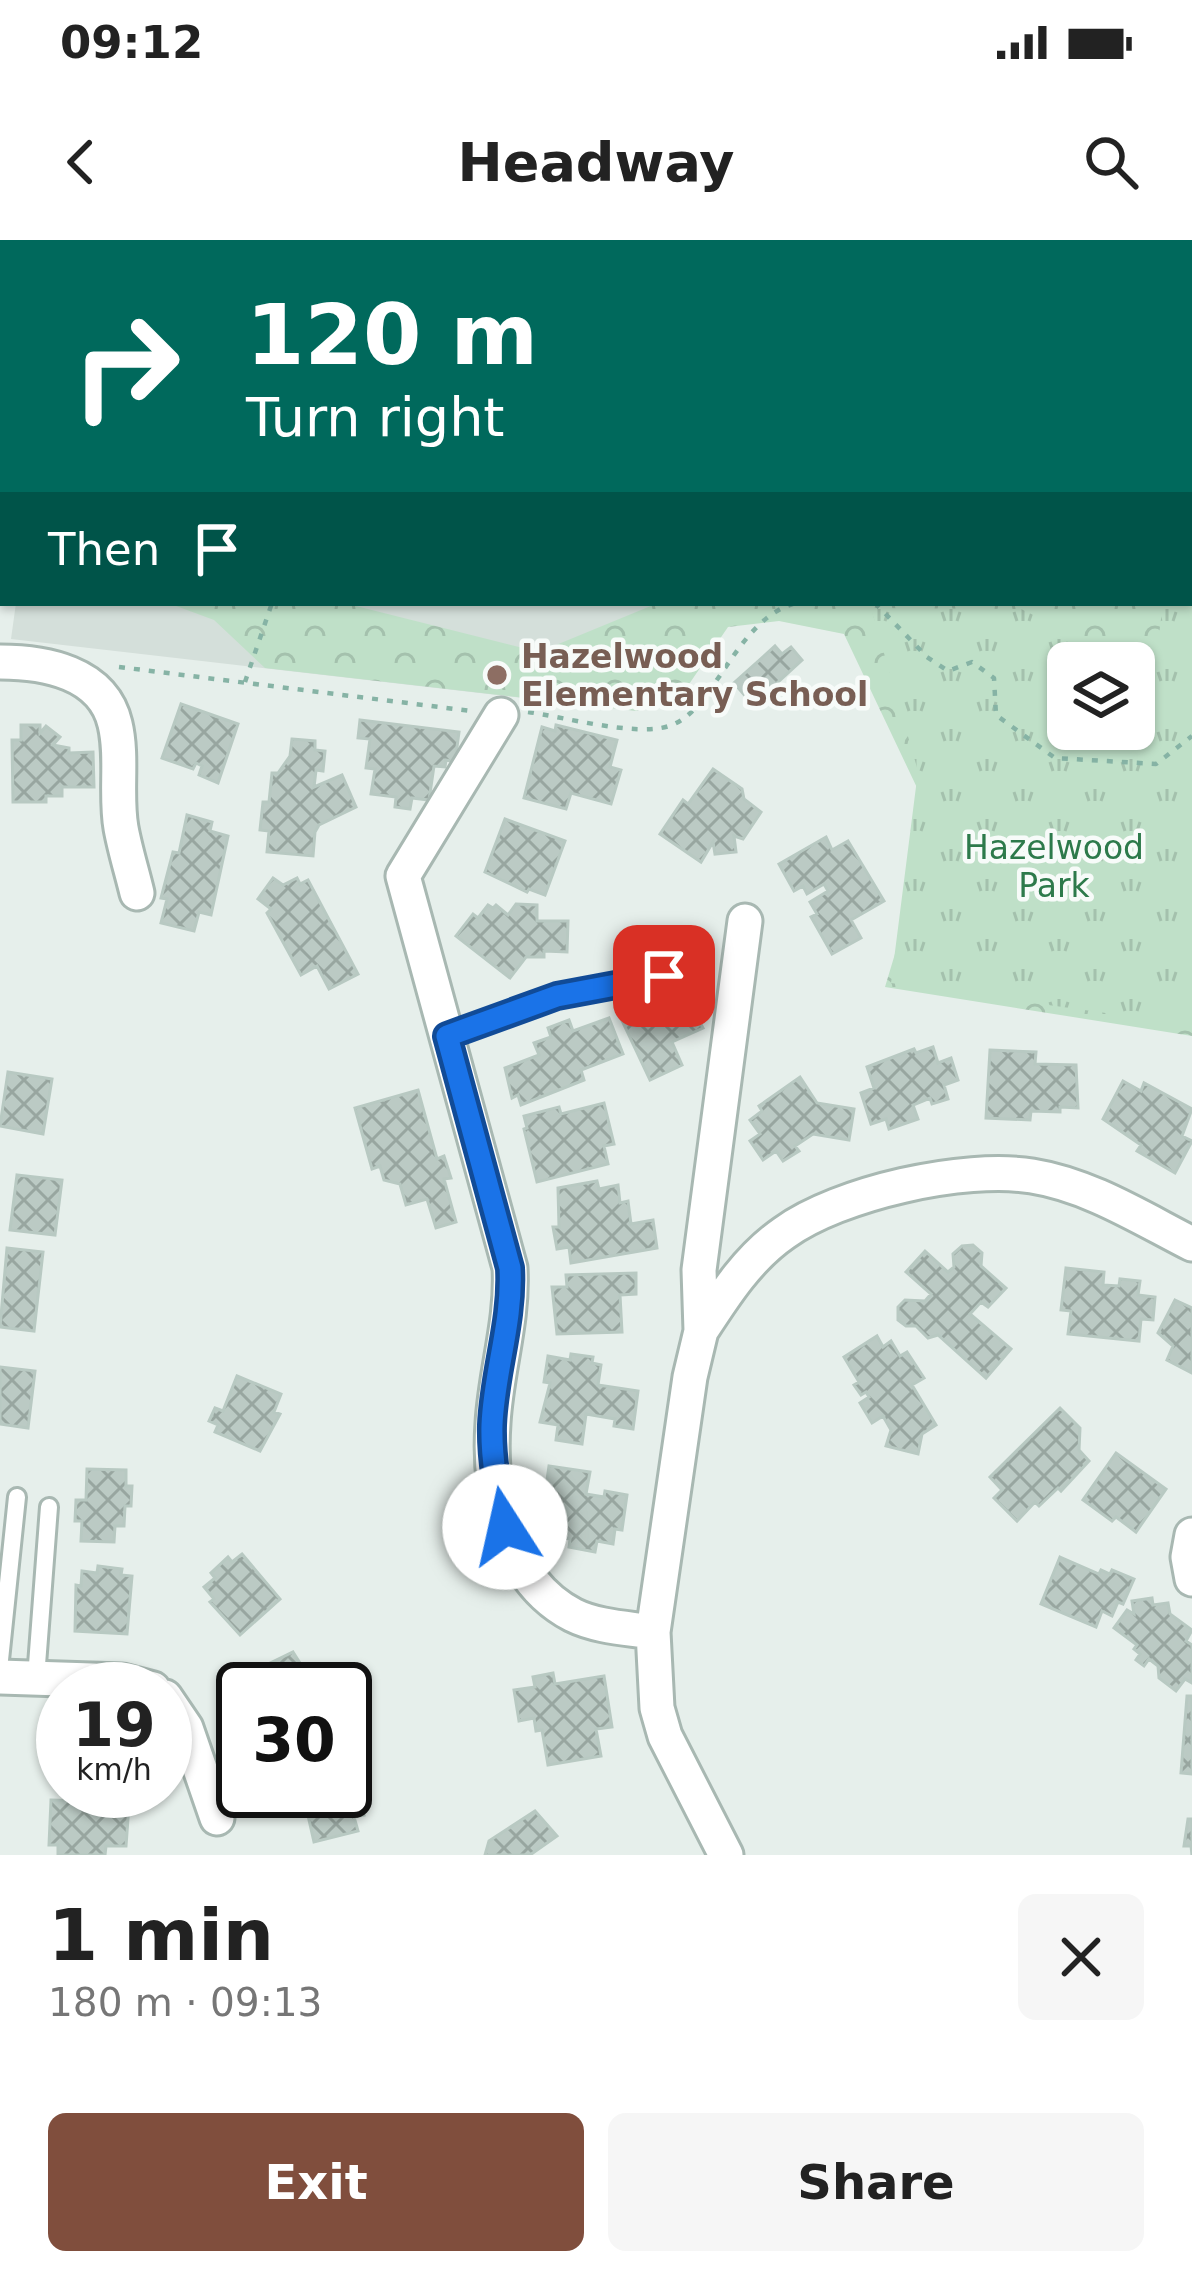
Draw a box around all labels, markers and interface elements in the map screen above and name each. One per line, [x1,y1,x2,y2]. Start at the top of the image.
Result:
text: 09:12 [60,16,203,69]
icon: back [48,129,114,195]
icon: search [1078,129,1144,195]
text: Headway [458,131,734,194]
text: 120 m [246,286,538,384]
icon: right [48,288,204,444]
text: Turn right [246,386,505,449]
icon: arrive [184,516,250,582]
text: Then [48,523,160,576]
place label: Hazelwood Elementary School [521,637,868,714]
map controls [1047,642,1155,750]
button: layers [1047,642,1155,750]
marker: Hazelwood Elementary School [484,662,510,688]
park label: Hazelwood Park [964,828,1144,905]
pin [613,925,715,1027]
icon: arrive [631,943,697,1009]
position arrow [442,1464,568,1590]
speed limit sign: 30 [216,1662,372,1818]
text: 19 [72,1690,156,1760]
text: km/h [76,1752,152,1787]
text: 1 min [48,1893,274,1977]
button: close [1018,1894,1144,2020]
text: 180 m · 09:13 [48,1980,322,2025]
button: Exit [48,2113,584,2251]
button: Share [608,2113,1144,2251]

